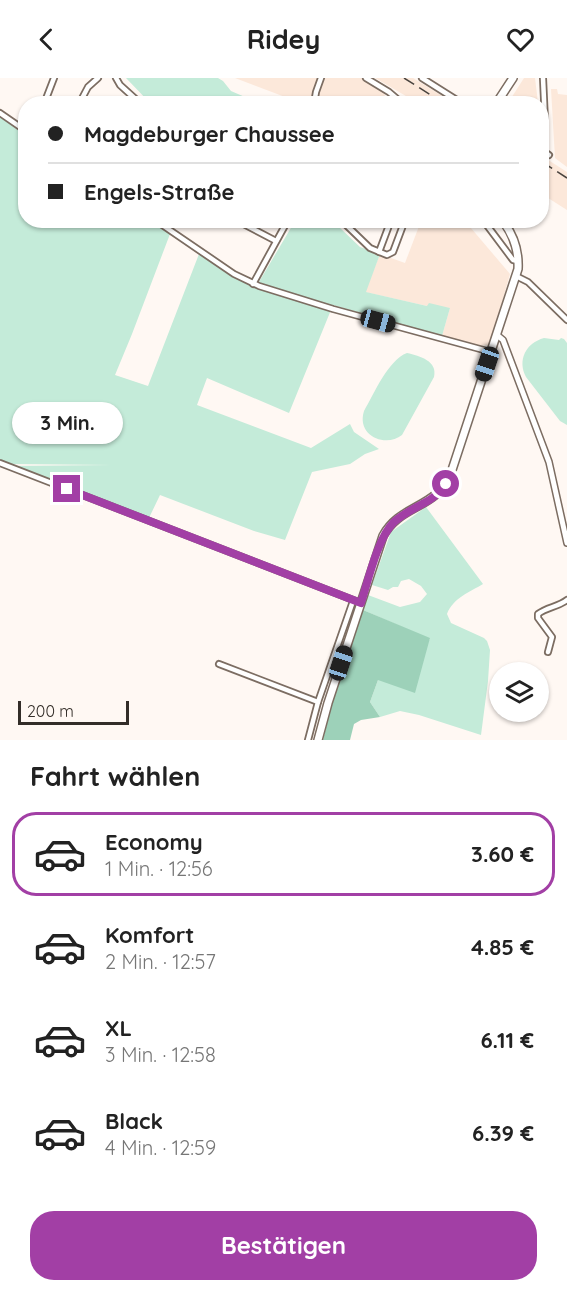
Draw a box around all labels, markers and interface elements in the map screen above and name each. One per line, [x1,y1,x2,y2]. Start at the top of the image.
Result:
text: Ridey [247,22,320,56]
icon: back [30,23,63,56]
icon: heart [504,23,537,56]
text: Magdeburger Chaussee [84,120,335,148]
text: Engels-Straße [84,178,234,206]
car [358,308,398,334]
car [473,344,501,384]
callout: 3 Min. [11,402,122,444]
text: 3 Min. [40,410,95,435]
route start [432,470,459,497]
route end [53,475,80,502]
car [327,643,355,683]
map controls [489,662,549,722]
button: layers [489,662,549,722]
scale bar [18,698,129,726]
text: 200 m [27,701,74,721]
text: Fahrt wählen [30,759,200,793]
icon: car [33,827,87,881]
text: Economy [105,828,203,856]
text: 3.60 € [471,840,534,868]
text: 1 Min. · 12:56 [105,856,213,881]
icon: car [33,920,87,974]
text: Komfort [105,921,194,949]
text: 4.85 € [471,933,534,961]
text: 2 Min. · 12:57 [105,949,216,974]
icon: car [33,1013,87,1067]
text: XL [105,1014,132,1042]
text: 6.11 € [480,1026,534,1054]
text: 3 Min. · 12:58 [105,1042,216,1067]
icon: car [33,1106,87,1160]
text: Black [105,1107,163,1135]
text: 6.39 € [472,1119,534,1147]
text: 4 Min. · 12:59 [105,1135,216,1160]
button: Bestätigen [30,1211,537,1280]

